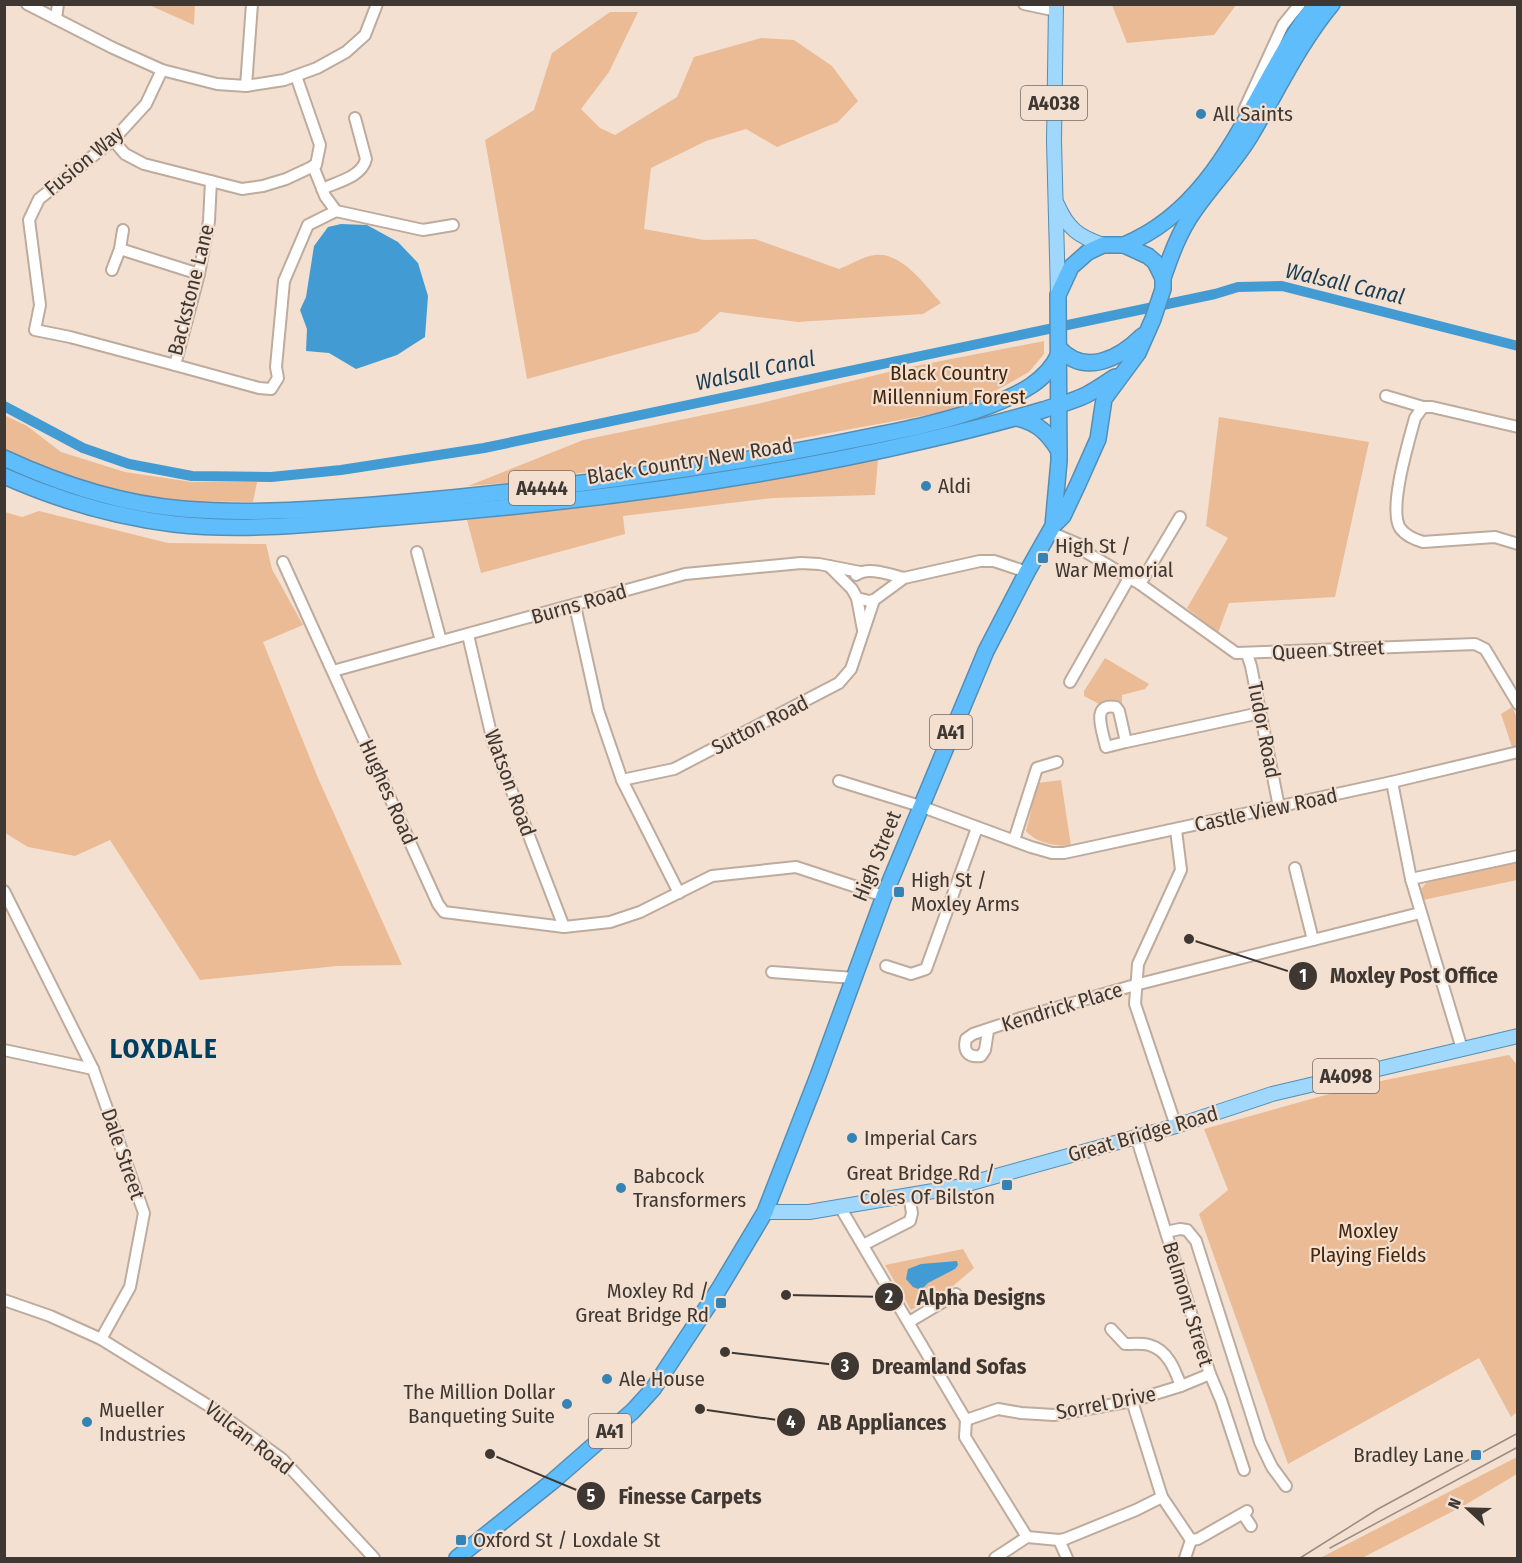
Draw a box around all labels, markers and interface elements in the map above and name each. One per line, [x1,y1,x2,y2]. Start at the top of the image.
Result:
road number: A4038 [1021,86,1087,120]
place label: All Saints [1213,101,1293,127]
marker: All Saints [1194,107,1208,121]
street label: Fusion Way [39,120,129,202]
street label: Backstone Lane [162,222,220,358]
water label: Walsall Canal [1283,257,1407,310]
water label: Walsall Canal [693,345,818,396]
park label: Black Country Millennium Forest [872,360,1026,410]
street label: Black Country New Road [585,432,795,490]
road number: A4444 [509,471,575,505]
place label: Aldi [938,473,971,499]
marker: Aldi [919,479,933,493]
place label: High St / War Memorial [1055,533,1174,583]
marker: High St / War Memorial [1036,551,1050,565]
street label: Burns Road [528,578,630,630]
street label: Queen Street [1271,634,1385,666]
street label: Tudor Road [1242,679,1286,781]
street label: Sutton Road [707,689,813,761]
road number: A41 [930,715,972,749]
street label: Watson Road [479,726,541,840]
street label: Hughes Road [353,735,423,849]
street label: Castle View Road [1192,782,1340,838]
street label: High Street [847,807,907,905]
place label: High St / Moxley Arms [911,867,1020,917]
marker: High St / Moxley Arms [892,885,906,899]
callout: Moxley Post Office [1288,956,1510,996]
text: Moxley Post Office [1330,962,1498,989]
text: 1 [1299,965,1307,987]
street label: Kendrick Place [998,976,1126,1038]
district label: LOXDALE [110,1033,218,1065]
road number: A4098 [1313,1059,1379,1093]
street label: Great Bridge Road [1065,1100,1221,1168]
street label: Dale Street [95,1105,151,1203]
place label: Imperial Cars [864,1125,977,1151]
marker: Imperial Cars [845,1131,859,1145]
place label: Great Bridge Rd / Coles Of Bilston [847,1160,995,1210]
place label: Babcock Transformers [633,1163,746,1213]
marker: Great Bridge Rd / Coles Of Bilston [1000,1178,1014,1192]
marker: Babcock Transformers [614,1181,628,1195]
park label: Moxley Playing Fields [1310,1218,1426,1268]
street label: Belmont Street [1157,1238,1219,1370]
callout: Alpha Designs [874,1277,1057,1317]
place label: Moxley Rd / Great Bridge Rd [575,1278,709,1328]
text: Alpha Designs [916,1284,1046,1311]
text: 2 [884,1286,893,1308]
marker: Moxley Rd / Great Bridge Rd [714,1296,728,1310]
callout: Dreamland Sofas [830,1346,1038,1386]
text: Dreamland Sofas [872,1353,1027,1380]
text: 3 [840,1355,850,1377]
place label: Ale House [619,1366,705,1392]
marker: Ale House [600,1372,614,1386]
place label: The Million Dollar Banqueting Suite [403,1379,556,1429]
street label: Sorrel Drive [1054,1381,1158,1425]
street label: Vulcan Road [200,1395,298,1481]
place label: Mueller Industries [99,1397,186,1447]
marker: The Million Dollar Banqueting Suite [560,1397,574,1411]
callout: AB Appliances [776,1402,959,1442]
text: AB Appliances [817,1409,947,1436]
text: 4 [786,1411,796,1433]
road number: A41 [589,1414,631,1448]
marker: Mueller Industries [80,1415,94,1429]
place label: Bradley Lane [1353,1442,1464,1468]
marker: Bradley Lane [1469,1448,1483,1462]
callout: Finesse Carpets [576,1476,773,1516]
north arrow [1438,1479,1498,1539]
text: Finesse Carpets [618,1483,762,1510]
text: 5 [587,1485,596,1507]
text: N [1444,1496,1465,1512]
place label: Oxford St / Loxdale St [473,1527,661,1553]
marker: Oxford St / Loxdale St [454,1533,468,1547]

